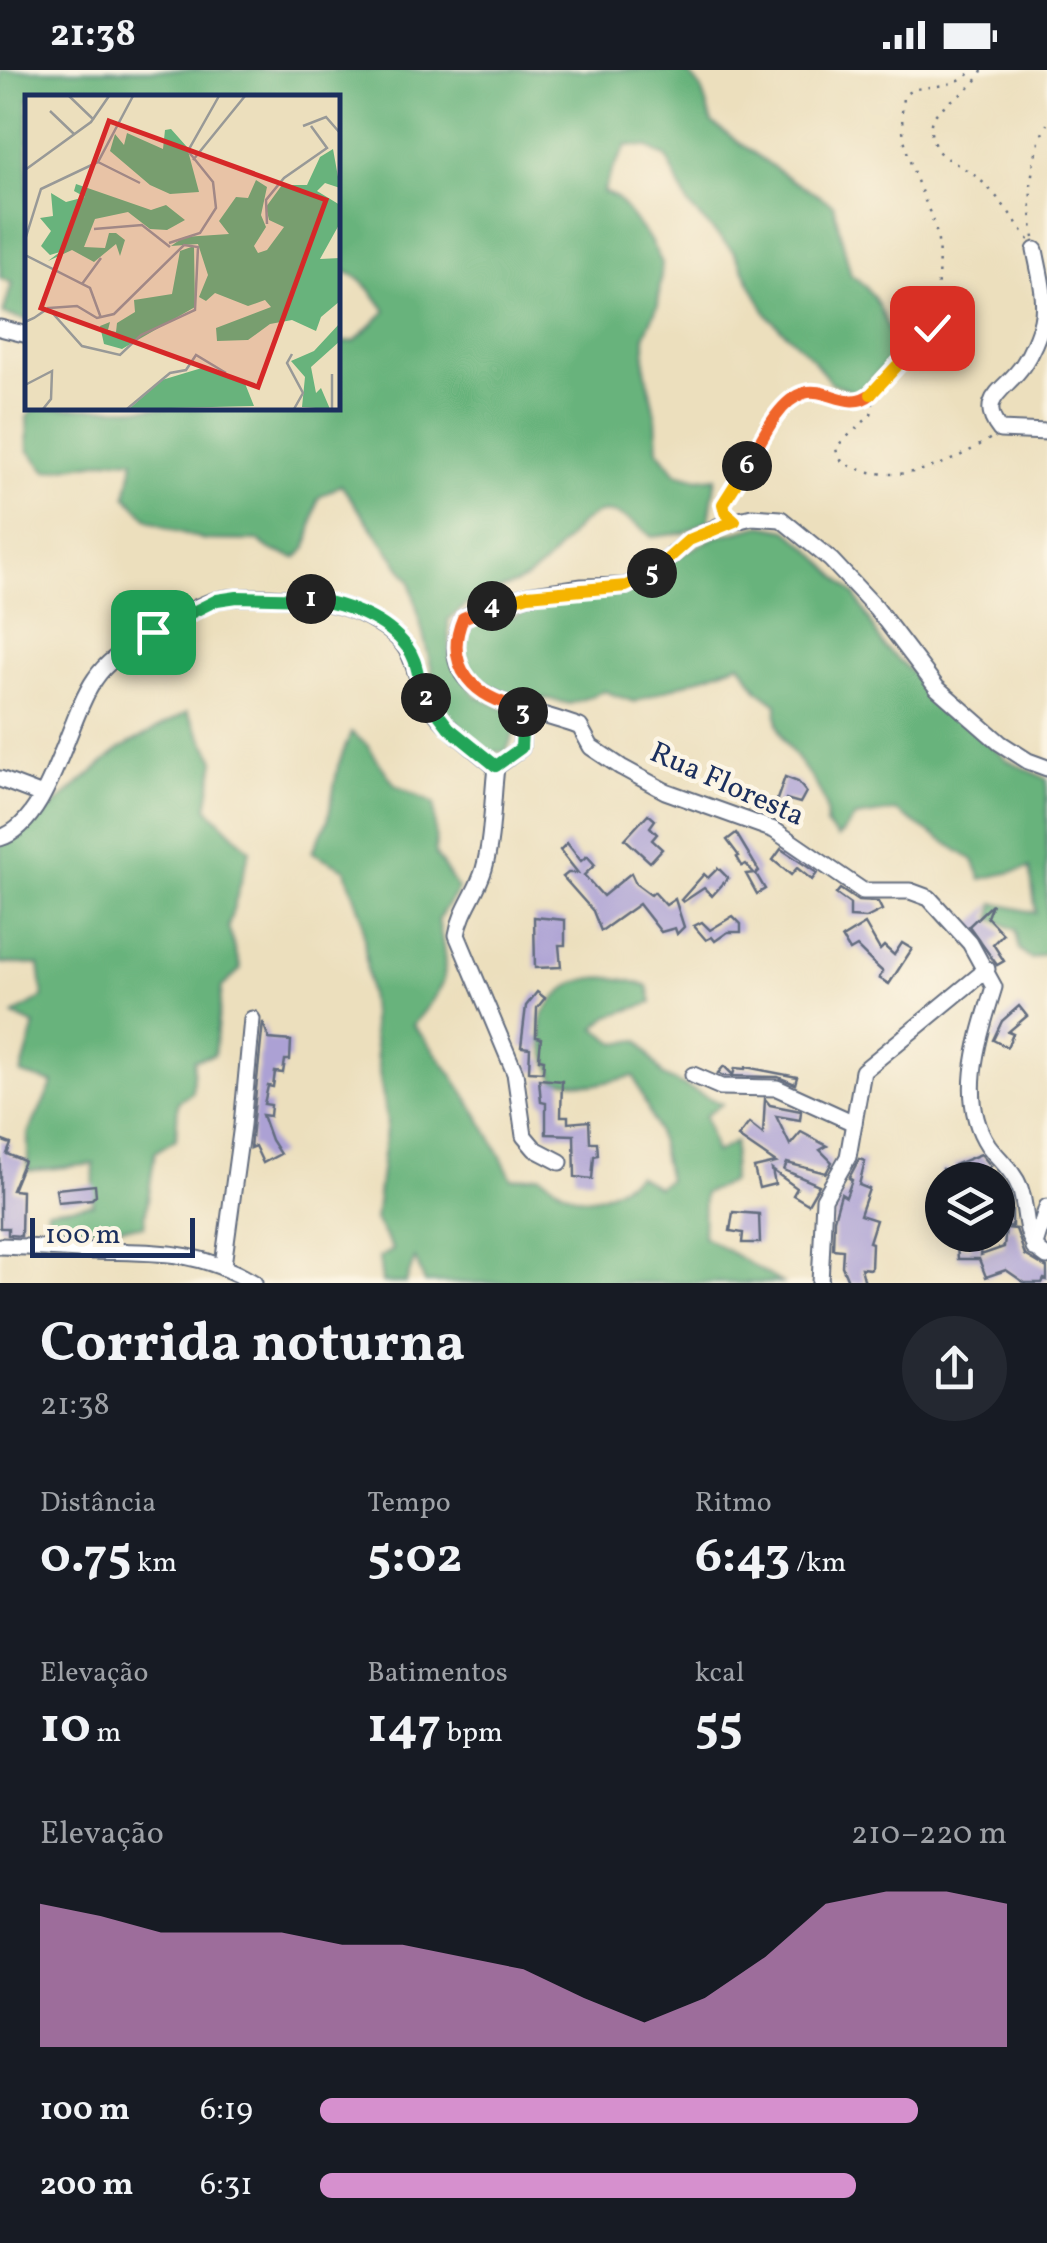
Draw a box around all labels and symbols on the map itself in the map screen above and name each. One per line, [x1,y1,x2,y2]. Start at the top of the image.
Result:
inset map [25,95,340,410]
pin [890,286,975,371]
pin: 6 [722,441,772,491]
pin: 5 [627,548,677,598]
pin: 1 [286,574,336,624]
pin: 4 [467,581,517,631]
pin [111,590,196,675]
pin: 2 [401,673,451,723]
pin: 3 [498,687,548,737]
street label: Rua Floresta [643,732,811,838]
scale bar [30,1213,195,1258]

